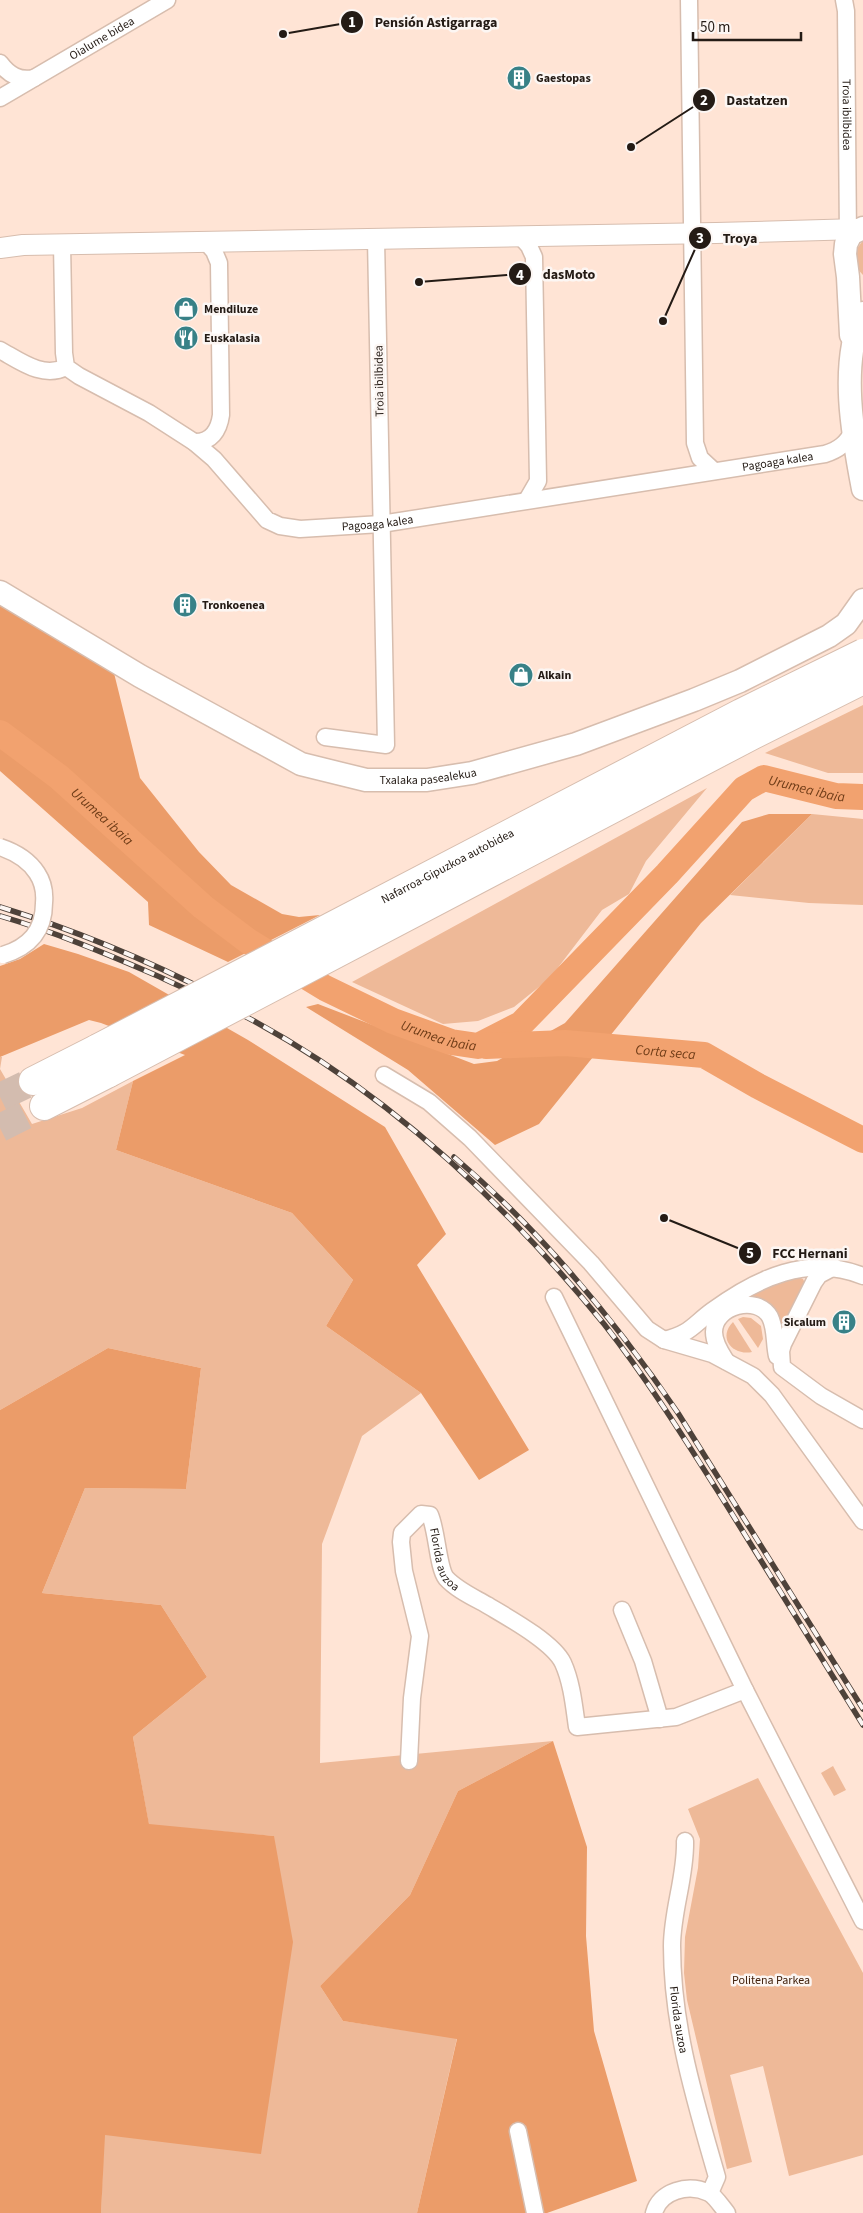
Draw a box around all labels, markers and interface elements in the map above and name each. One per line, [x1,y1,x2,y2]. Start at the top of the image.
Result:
callout: Pensión Astigarraga [339,8,507,37]
scale bar [693,10,800,42]
text: 1 [348,12,356,33]
street label: Oialume bidea [66,13,138,65]
text: Pensión Astigarraga [375,13,497,33]
text: 50 m [700,17,730,38]
building icon: Gaestopas [506,65,532,91]
place label: Gaestopas [536,70,591,87]
street label: Troia ibilbidea [838,79,855,151]
callout: Dastatzen [691,85,798,114]
text: 2 [700,90,708,111]
text: Dastatzen [726,91,788,111]
callout: Troya [687,224,767,253]
text: 3 [696,228,704,249]
text: Troya [723,229,757,249]
callout: dasMoto [508,260,605,289]
text: 4 [516,265,524,286]
text: dasMoto [543,265,596,285]
shop icon: Mendiluze [173,296,199,322]
place label: Mendiluze [204,301,258,318]
restaurant icon: Euskalasia [173,325,199,351]
place label: Euskalasia [204,330,260,347]
street label: Troia ibilbidea [370,345,389,417]
street label: Pagoaga kalea [741,448,815,476]
street label: Pagoaga kalea [341,511,414,535]
building icon: Tronkoenea [172,592,198,618]
place label: Tronkoenea [202,597,265,614]
shop icon: Alkain [508,662,534,688]
place label: Alkain [537,667,571,684]
street label: Txalaka pasealekua [380,764,479,789]
water label: Urumea ibaia [766,770,846,807]
water label: Urumea ibaia [66,783,138,851]
street label: Nafarroa-Gipuzkoa autobidea [378,825,517,908]
water label: Urumea ibaia [398,1016,478,1057]
water label: Corta seca [635,1040,697,1065]
callout: FCC Hernani [737,1239,858,1268]
text: 5 [746,1243,754,1264]
text: FCC Hernani [772,1244,848,1264]
building icon: Sicalum [831,1309,857,1335]
place label: Sicalum [784,1314,826,1331]
street label: Florida auzoa [425,1526,463,1596]
park label: Politena Parkea [732,1972,810,1989]
street label: Florida auzoa [665,1985,692,2055]

